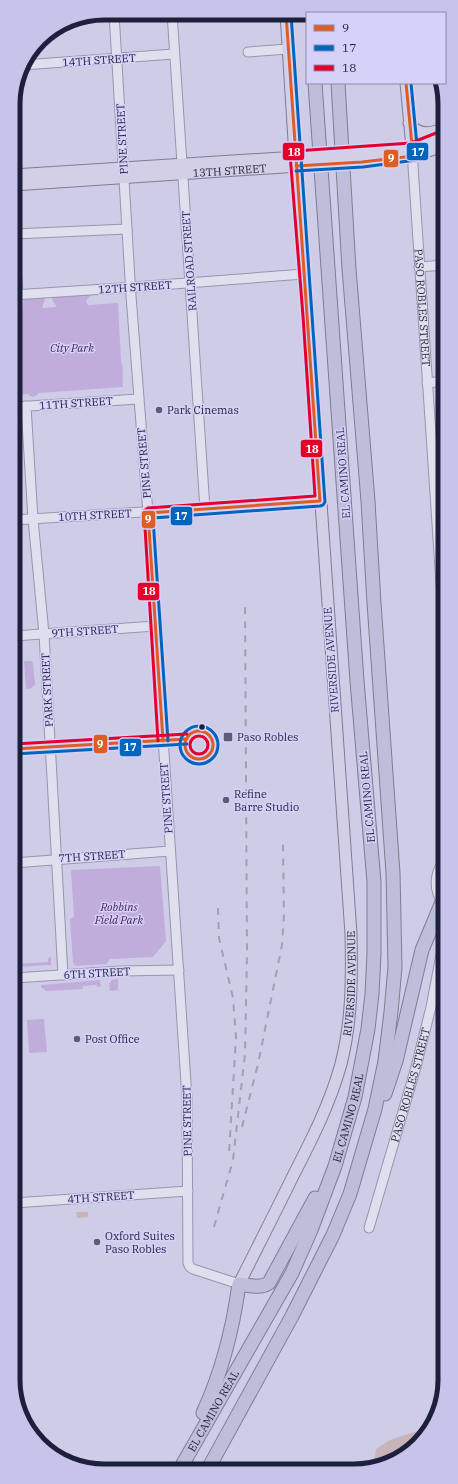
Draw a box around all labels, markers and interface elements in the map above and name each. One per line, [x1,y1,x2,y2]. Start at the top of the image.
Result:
legend [306,12,446,84]
text: 9 [342,20,349,35]
text: 17 [342,40,356,55]
street label: 14TH STREET [62,50,136,70]
text: 18 [342,60,356,75]
street label: PINE STREET [113,103,131,175]
line badge: 18 [282,142,305,161]
line badge: 17 [406,142,429,161]
text: 18 [287,145,301,159]
text: 17 [411,145,425,159]
line badge: 9 [383,149,399,168]
text: 9 [388,151,395,165]
street label: 13TH STREET [192,161,267,180]
street label: RAILROAD STREET [179,210,199,312]
street label: PASO ROBLES STREET [412,248,433,367]
street label: 12TH STREET [98,277,172,297]
park label: City Park [50,341,94,355]
street label: 11TH STREET [39,393,113,413]
place label: Park Cinemas [167,403,239,417]
marker: Park Cinemas [154,405,164,415]
street label: PINE STREET [134,427,154,499]
street label: EL CAMINO REAL [333,427,353,519]
line badge: 18 [300,439,323,458]
text: 18 [305,442,319,456]
street label: 10TH STREET [58,506,132,524]
line badge: 17 [170,506,193,526]
text: 17 [174,509,188,523]
line badge: 9 [141,510,156,529]
text: 9 [145,512,152,526]
line badge: 18 [137,582,160,601]
text: 18 [142,584,156,598]
street label: RIVERSIDE AVENUE [320,607,342,713]
street label: 9TH STREET [51,622,119,640]
street label: PARK STREET [38,653,56,727]
unlabelled marker [197,722,207,732]
place label: Paso Robles [237,730,298,744]
marker: Paso Robles [222,731,234,743]
line badge: 9 [93,734,108,754]
text: 9 [97,737,104,751]
line badge: 17 [119,738,142,757]
text: 17 [123,740,137,754]
street label: EL CAMINO REAL [356,751,378,843]
street label: PINE STREET [157,762,175,834]
place label: Refine Barre Studio [234,787,299,814]
marker: Refine Barre Studio [221,795,231,805]
street label: 7TH STREET [58,847,126,865]
park label: Robbins Field Park [94,900,143,927]
street label: RIVERSIDE AVENUE [340,931,358,1037]
street label: 6TH STREET [63,964,131,982]
street label: PASO ROBLES STREET [387,1026,433,1144]
place label: Post Office [85,1032,140,1046]
marker: Post Office [72,1034,82,1044]
street label: EL CAMINO REAL [329,1072,366,1164]
street label: PINE STREET [179,1085,195,1157]
street label: 4TH STREET [67,1188,135,1206]
place label: Oxford Suites Paso Robles [105,1229,175,1256]
marker: Oxford Suites Paso Robles [92,1237,102,1247]
street label: EL CAMINO REAL [184,1368,242,1454]

